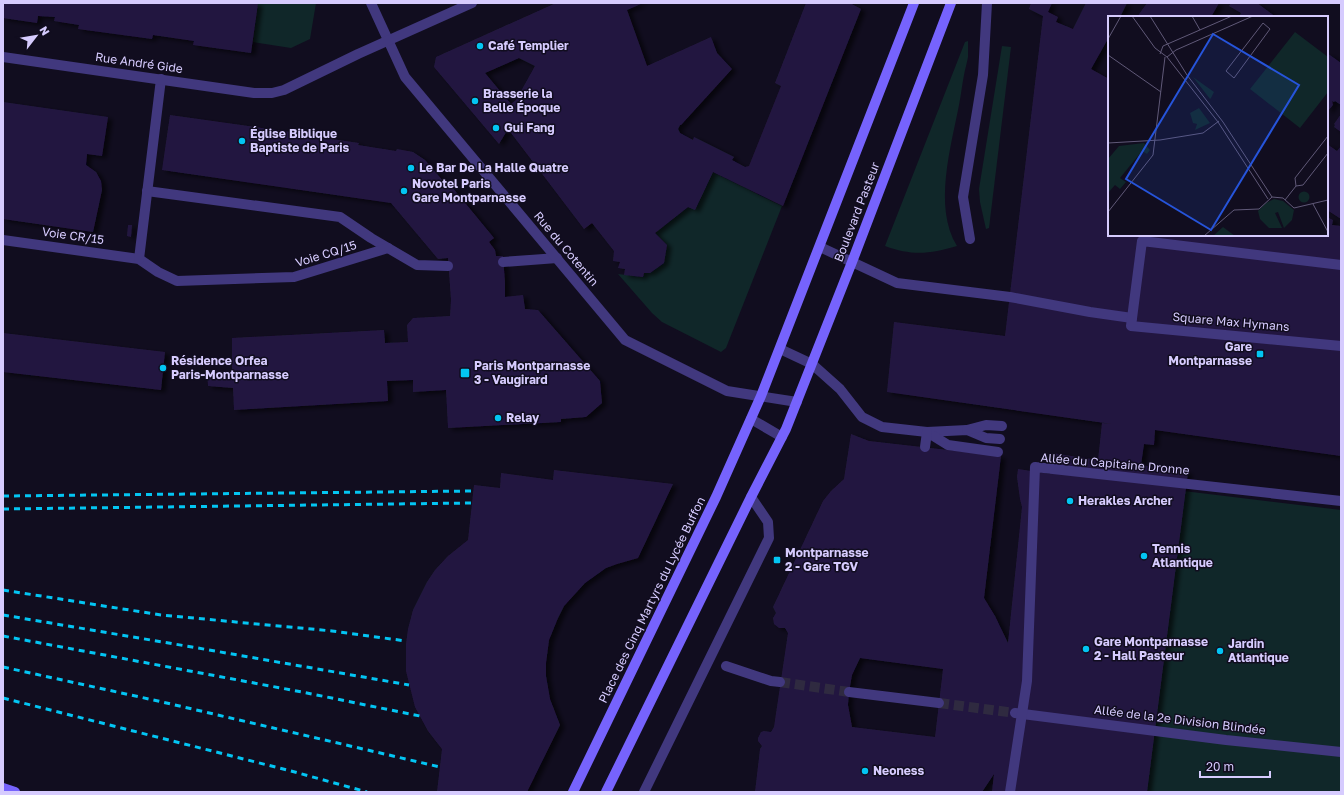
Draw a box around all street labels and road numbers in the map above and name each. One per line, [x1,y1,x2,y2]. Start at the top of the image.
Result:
street label: Rue André Gide [94,49,184,76]
street label: Boulevard Pasteur [831,160,883,264]
street label: Rue du Cotentin [531,208,602,289]
street label: Voie CR/15 [41,224,105,247]
street label: Voie CQ/15 [293,237,358,270]
street label: Square Max Hymans [1172,309,1290,334]
street label: Allée du Capitaine Dronne [1040,450,1190,477]
street label: Place des Cinq Martyrs du Lycée Buffon [595,494,708,705]
street label: Allée de la 2e Division Blindée [1093,702,1267,737]

